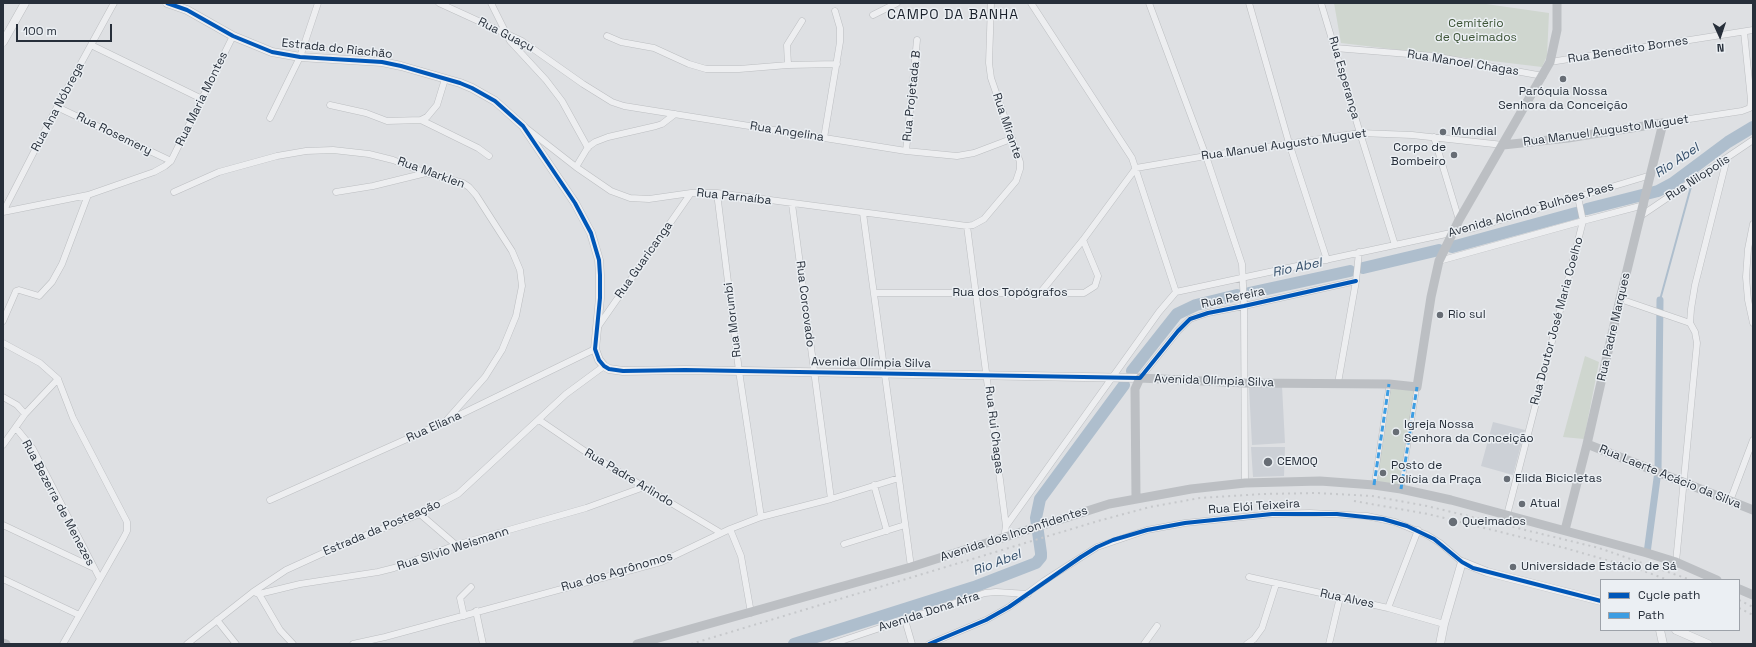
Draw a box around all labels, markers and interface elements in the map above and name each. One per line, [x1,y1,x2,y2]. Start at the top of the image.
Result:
district label: CAMPO DA BANHA [887,7,1019,23]
street label: Rua Guaçu [475,15,537,55]
scale bar [18,16,114,42]
north arrow [1700,16,1740,56]
park label: Cemitério de Queimados [1435,17,1517,45]
text: 100 m [23,23,57,39]
street label: Rua Benedito Bornes [1567,33,1689,67]
street label: Rua Esperança [1325,35,1363,121]
street label: Estrada do Riachão [281,36,393,62]
text: N [1717,41,1725,55]
street label: Rua Manoel Chagas [1406,47,1520,79]
street label: Rua Maria Montes [173,49,231,149]
street label: Rua Projetada B [900,50,924,142]
street label: Rua Ana Nóbrega [28,60,88,154]
marker: Paróquia Nossa Senhora da Conceição [1558,74,1568,84]
place label: Paróquia Nossa Senhora da Conceição [1498,85,1628,113]
street label: Rua Mirante [989,91,1025,161]
street label: Rua Rosemery [74,109,154,159]
street label: Rua Manuel Augusto Muguet [1522,112,1690,150]
street label: Rua Angelina [749,119,825,145]
place label: Mundial [1451,125,1497,139]
street label: Rua Manuel Augusto Muguet [1200,126,1368,164]
marker: Mundial [1438,127,1448,137]
water label: Rio Abel [1652,140,1702,182]
place label: Corpo de Bombeiro [1391,141,1446,169]
marker: Corpo de Bombeiro [1449,150,1459,160]
street label: Rua Nilopolis [1663,152,1733,204]
street label: Rua Marklen [395,154,467,192]
street label: Avenida Alcindo Bulhões Paes [1447,179,1615,241]
street label: Rua Parnaíba [696,186,772,208]
street label: Rua Guaricanga [612,219,676,301]
street label: Rua Doutor José Maria Coelho [1528,235,1586,407]
water label: Rio Abel [1271,255,1323,281]
street label: Rua Corcovado [793,260,817,348]
street label: Rua Padre Marques [1594,271,1634,383]
street label: Rua Morumbi [721,282,745,358]
street label: Rua Pereira [1200,284,1266,312]
street label: Rua dos Topógrafos [952,286,1068,300]
place label: Rio sul [1448,308,1486,322]
marker: Rio sul [1435,310,1445,320]
street label: Avenida Olímpia Silva [811,355,931,371]
street label: Avenida Olímpia Silva [1154,372,1274,390]
street label: Rua Rui Chagas [981,385,1007,475]
street label: Rua Eliana [404,408,464,446]
place label: Igreja Nossa Senhora da Conceição [1404,418,1534,446]
marker: Igreja Nossa Senhora da Conceição [1391,427,1401,437]
street label: Rua Bezerra de Menezes [19,437,97,569]
street label: Rua Laerte Acácio da Silva [1597,442,1743,512]
street label: Rua Padre Arlindo [582,446,676,510]
place label: CEMOQ [1277,455,1318,469]
marker: CEMOQ [1262,456,1274,468]
place label: Posto de Polícia da Praça [1391,459,1481,487]
marker: Posto de Polícia da Praça [1378,468,1388,478]
place label: Elida Bicicletas [1515,472,1602,486]
marker: Elida Bicicletas [1502,474,1512,484]
street label: Estrada da Posteação [321,497,443,559]
street label: Rua Elói Teixeira [1208,497,1300,517]
place label: Atual [1530,497,1560,511]
marker: Atual [1517,499,1527,509]
street label: Avenida dos Inconfidentes [939,503,1089,565]
place label: Queimados [1462,515,1526,529]
marker: Queimados [1447,516,1459,528]
street label: Rua Silvio Weismann [395,524,511,574]
water label: Rio Abel [971,547,1023,579]
street label: Rua dos Agrônomos [560,549,674,595]
place label: Universidade Estácio de Sá [1521,560,1677,574]
marker: Universidade Estácio de Sá [1508,562,1518,572]
legend [1600,579,1740,631]
street label: Rua Alves [1319,586,1375,612]
text: Cycle path [1638,587,1700,603]
street label: Avenida Dona Afra [877,589,981,635]
text: Path [1638,607,1664,623]

